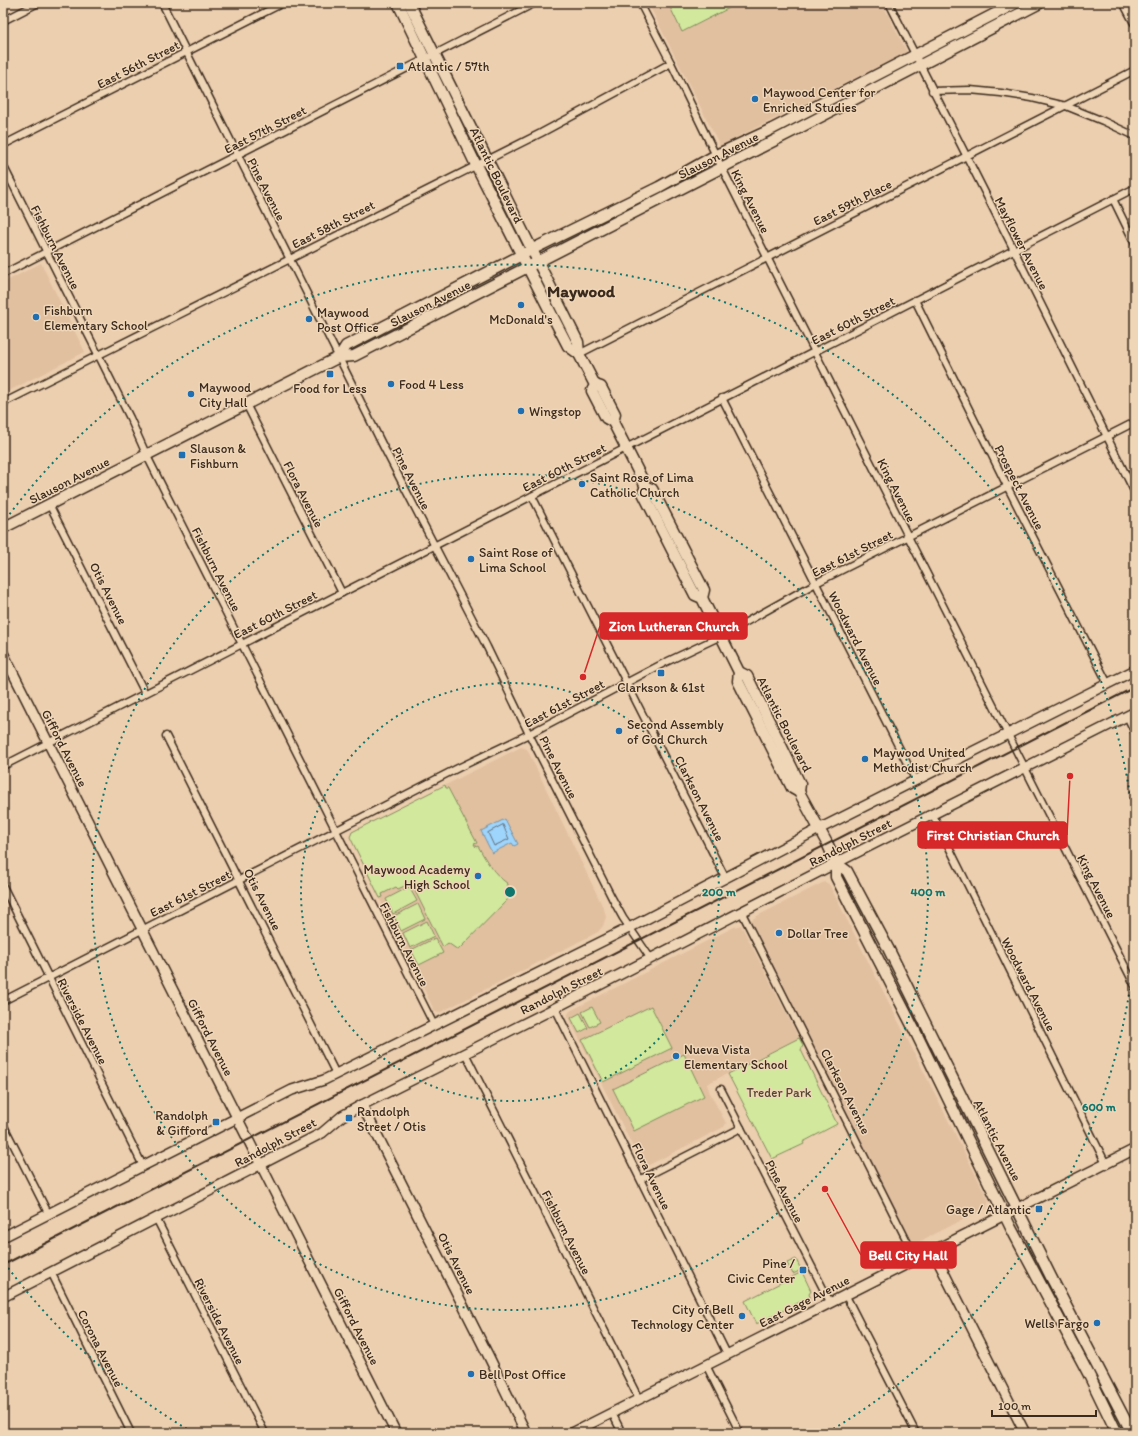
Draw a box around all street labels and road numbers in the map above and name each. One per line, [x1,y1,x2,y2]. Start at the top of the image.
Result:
street label: East 56th Street [94,37,182,92]
street label: East 57th Street [222,102,309,157]
street label: Atlantic Boulevard [467,125,526,226]
street label: Slauson Avenue [676,129,761,182]
street label: Pine Avenue [244,155,289,223]
street label: King Avenue [728,167,773,236]
street label: East 59th Place [810,176,894,229]
street label: Mayflower Avenue [992,194,1051,292]
street label: East 58th Street [289,197,377,252]
street label: Fishburn Avenue [28,203,83,292]
street label: Slauson Avenue [388,277,473,330]
street label: East 60th Street [809,293,898,348]
street label: East 60th Street [520,440,609,495]
street label: Prospect Avenue [992,442,1047,532]
street label: Pine Avenue [389,444,434,512]
street label: Slauson Avenue [27,454,112,507]
street label: King Avenue [874,456,919,525]
street label: Flora Avenue [280,459,327,530]
street label: Fishburn Avenue [189,525,244,614]
street label: East 61st Street [809,527,895,580]
street label: Otis Avenue [87,560,131,627]
street label: East 60th Street [231,587,320,642]
street label: Woodward Avenue [825,589,886,688]
street label: Atlantic Boulevard [754,674,815,774]
street label: East 61st Street [522,676,607,731]
street label: Gifford Avenue [39,707,90,789]
street label: Pine Avenue [536,733,581,801]
street label: Clarkson Avenue [672,753,728,844]
street label: Randolph Street [807,815,894,870]
street label: King Avenue [1074,852,1119,921]
street label: Otis Avenue [241,866,285,933]
street label: East 61st Street [147,867,233,920]
street label: Fishburn Avenue [377,900,432,989]
street label: Woodward Avenue [998,935,1059,1034]
street label: Randolph Street [518,963,605,1018]
street label: Riverside Avenue [54,976,111,1067]
street label: Gifford Avenue [185,996,236,1078]
street label: Clarkson Avenue [818,1046,874,1137]
street label: Atlantic Avenue [971,1097,1025,1183]
street label: Randolph Street [232,1115,319,1170]
street label: Flora Avenue [629,1140,674,1212]
street label: Pine Avenue [762,1157,807,1225]
street label: Fishburn Avenue [539,1188,594,1277]
street label: Otis Avenue [435,1230,479,1297]
street label: East Gage Avenue [757,1272,852,1331]
street label: Riverside Avenue [191,1276,248,1367]
street label: Gifford Avenue [331,1285,382,1367]
street label: Corona Avenue [75,1307,126,1389]

